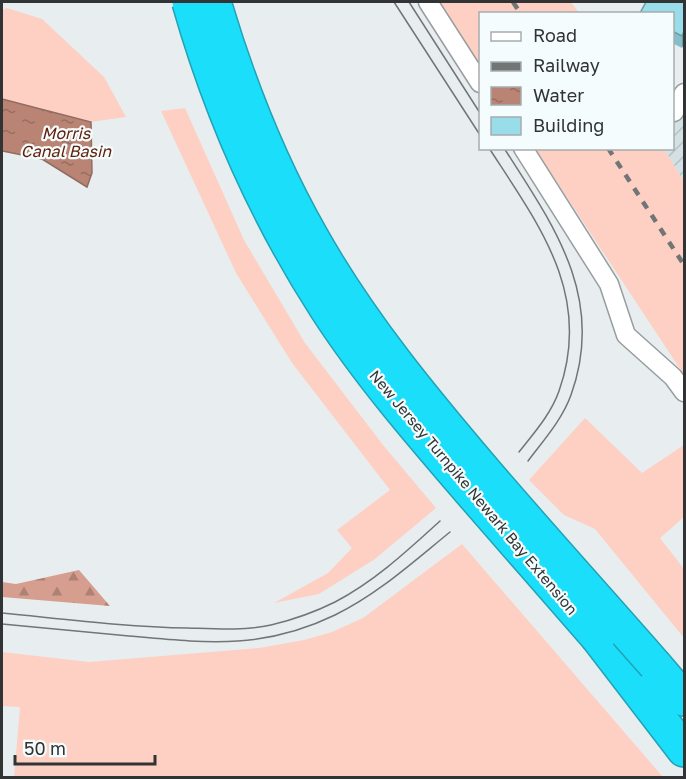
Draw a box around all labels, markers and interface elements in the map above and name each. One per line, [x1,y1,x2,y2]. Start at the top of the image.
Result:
legend [479,12,674,150]
text: Road [533,24,577,46]
text: Railway [533,54,600,76]
text: Water [533,84,584,106]
text: Building [533,114,604,136]
water label: Morris Canal Basin [21,123,112,161]
street label: New Jersey Turnpike Newark Bay Extension [366,366,582,618]
scale bar [15,728,154,766]
text: 50 m [24,737,66,759]

